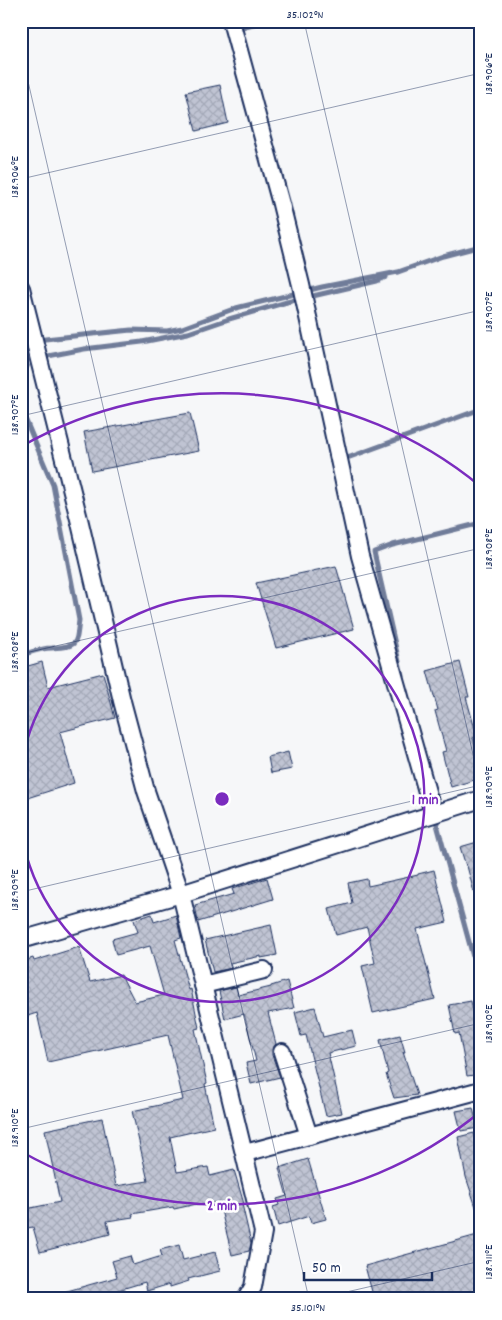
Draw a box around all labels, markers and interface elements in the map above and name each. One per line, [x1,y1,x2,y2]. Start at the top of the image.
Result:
text: 35.102°N [286,7,324,24]
text: 138.906°E [481,52,498,95]
text: 138.906°E [7,155,24,198]
text: 138.907°E [481,291,498,332]
text: 138.907°E [7,394,24,435]
text: 138.908°E [481,528,498,569]
text: 138.908°E [7,631,24,672]
text: 138.909°E [481,766,498,808]
centre of rings [213,790,231,808]
text: 1 min [412,790,438,812]
text: 138.909°E [7,869,24,911]
text: 138.910°E [481,1004,498,1043]
text: 138.910°E [7,1108,24,1147]
text: 2 min [207,1196,237,1218]
text: 138.911°E [481,1244,498,1279]
scale bar [304,1250,432,1282]
text: 50 m [312,1258,341,1280]
text: 35.101°N [291,1300,325,1317]

